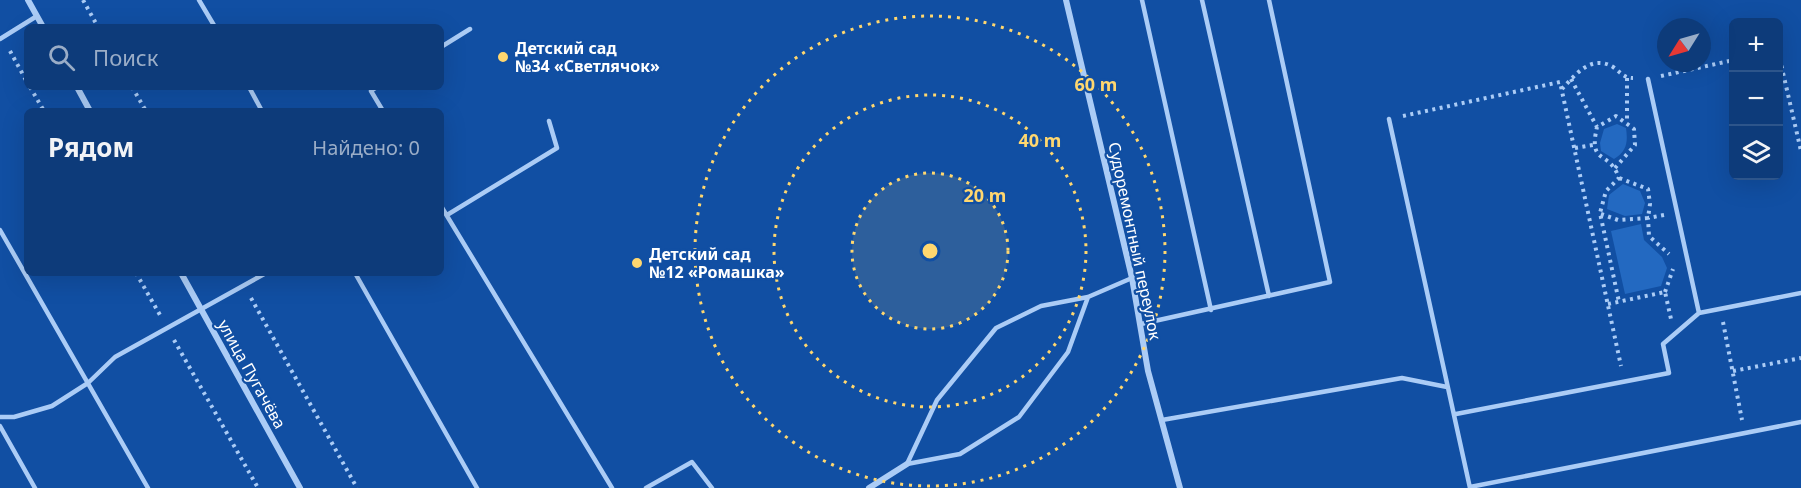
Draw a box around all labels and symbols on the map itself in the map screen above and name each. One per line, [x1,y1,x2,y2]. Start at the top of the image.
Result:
north arrow [1657,18,1711,72]
place label: Детский сад №34 «Светлячок» [515,37,660,77]
marker: Детский сад №34 «Светлячок» [496,50,510,64]
text: 60 m [1075,72,1117,96]
text: 40 m [1019,128,1061,152]
street label: Судоремонтный переулок [1103,140,1167,342]
text: 20 m [964,183,1006,207]
centre of rings [920,241,940,261]
place label: Детский сад №12 «Ромашка» [649,243,785,283]
marker: Детский сад №12 «Ромашка» [630,256,644,270]
street label: улица Пугачёва [213,316,291,432]

